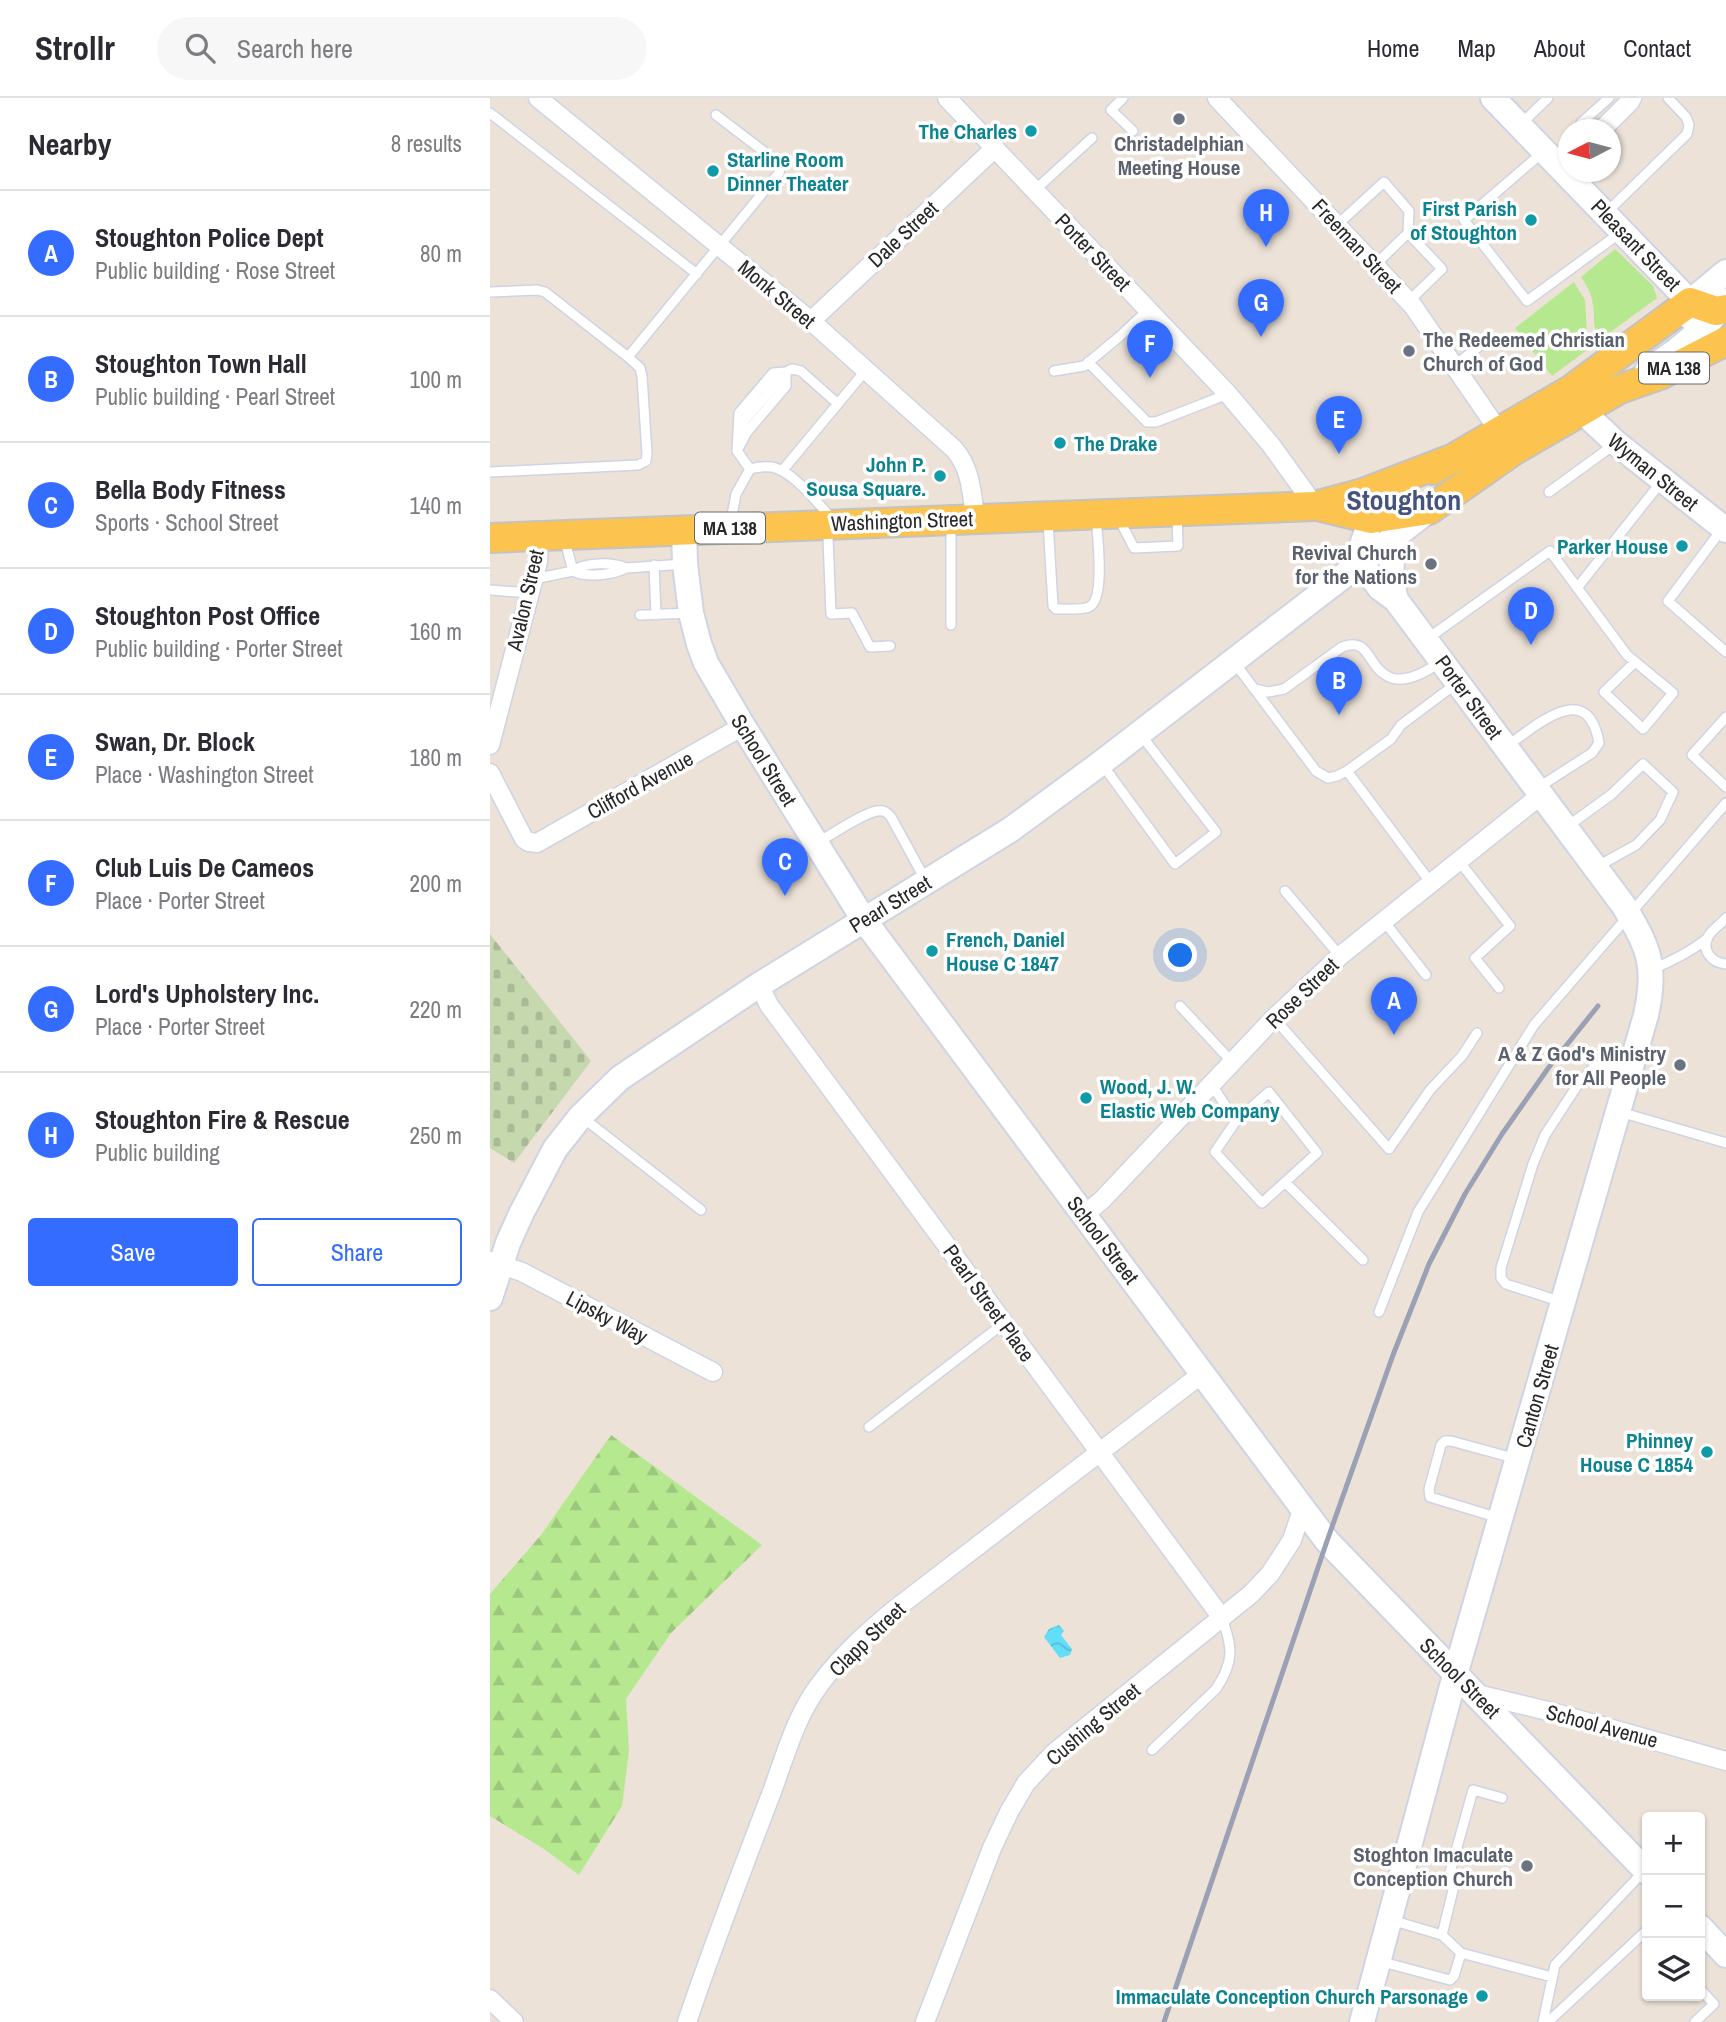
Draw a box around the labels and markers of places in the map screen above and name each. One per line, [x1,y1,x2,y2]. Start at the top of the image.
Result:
marker: Christadelphian Meeting House [1171,111,1187,127]
place label: The Charles [918,117,1017,146]
marker: The Charles [1023,123,1039,139]
place label: Christadelphian Meeting House [1114,129,1244,182]
place label: Starline Room Dinner Theater [727,145,849,198]
marker: Starline Room Dinner Theater [705,163,721,179]
pin: H [1243,189,1289,247]
place label: First Parish of Stoughton [1410,194,1517,247]
marker: First Parish of Stoughton [1523,212,1539,228]
pin: G [1238,279,1284,337]
pin: F [1127,320,1173,378]
place label: The Redeemed Christian Church of God [1423,325,1625,378]
marker: The Redeemed Christian Church of God [1401,343,1417,359]
pin: E [1316,396,1362,454]
place label: The Drake [1074,429,1157,458]
marker: The Drake [1052,435,1068,451]
place label: John P. Sousa Square. [806,450,926,503]
marker: John P. Sousa Square. [932,468,948,484]
place label: Parker House [1557,532,1668,561]
place label: Revival Church for the Nations [1292,538,1417,591]
marker: Parker House [1674,538,1690,554]
marker: Revival Church for the Nations [1423,556,1439,572]
pin: D [1508,587,1554,645]
pin: B [1316,657,1362,715]
pin: C [762,838,808,896]
place label: French, Daniel House C 1847 [946,925,1065,978]
marker: French, Daniel House C 1847 [924,943,940,959]
pin: A [1371,977,1417,1035]
place label: A & Z God's Ministry for All People [1498,1039,1666,1092]
marker: A & Z God's Ministry for All People [1672,1057,1688,1073]
place label: Wood, J. W. Elastic Web Company [1100,1072,1280,1125]
marker: Wood, J. W. Elastic Web Company [1078,1090,1094,1106]
place label: Phinney House C 1854 [1580,1426,1693,1479]
marker: Phinney House C 1854 [1699,1444,1715,1460]
place label: Stoghton Imaculate Conception Church [1353,1840,1513,1893]
marker: Stoghton Imaculate Conception Church [1519,1858,1535,1874]
place label: Immaculate Conception Church Parsonage [1116,1982,1468,2011]
marker: Immaculate Conception Church Parsonage [1474,1988,1490,2004]

